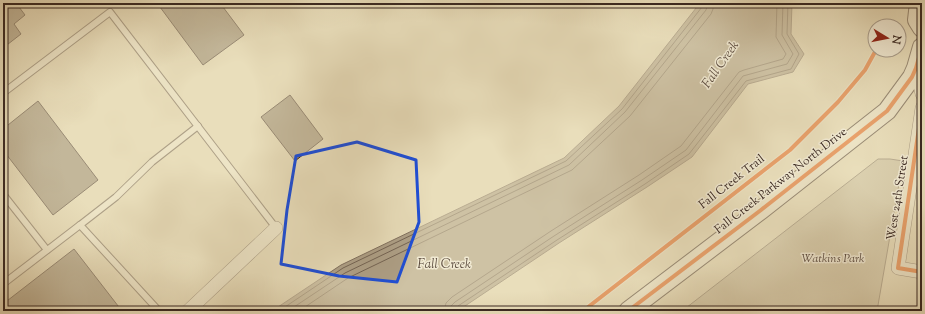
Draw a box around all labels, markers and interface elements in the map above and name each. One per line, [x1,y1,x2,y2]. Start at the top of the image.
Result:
north arrow [867,18,907,58]
text: N [887,33,905,45]
water label: Fall Creek [698,38,744,92]
street label: Fall Creek Parkway North Drive [711,123,852,239]
street label: Fall Creek Trail [695,150,769,214]
street label: West 24th Street [882,154,914,242]
park label: Watkins Park [801,250,865,268]
water label: Fall Creek [417,256,471,274]

